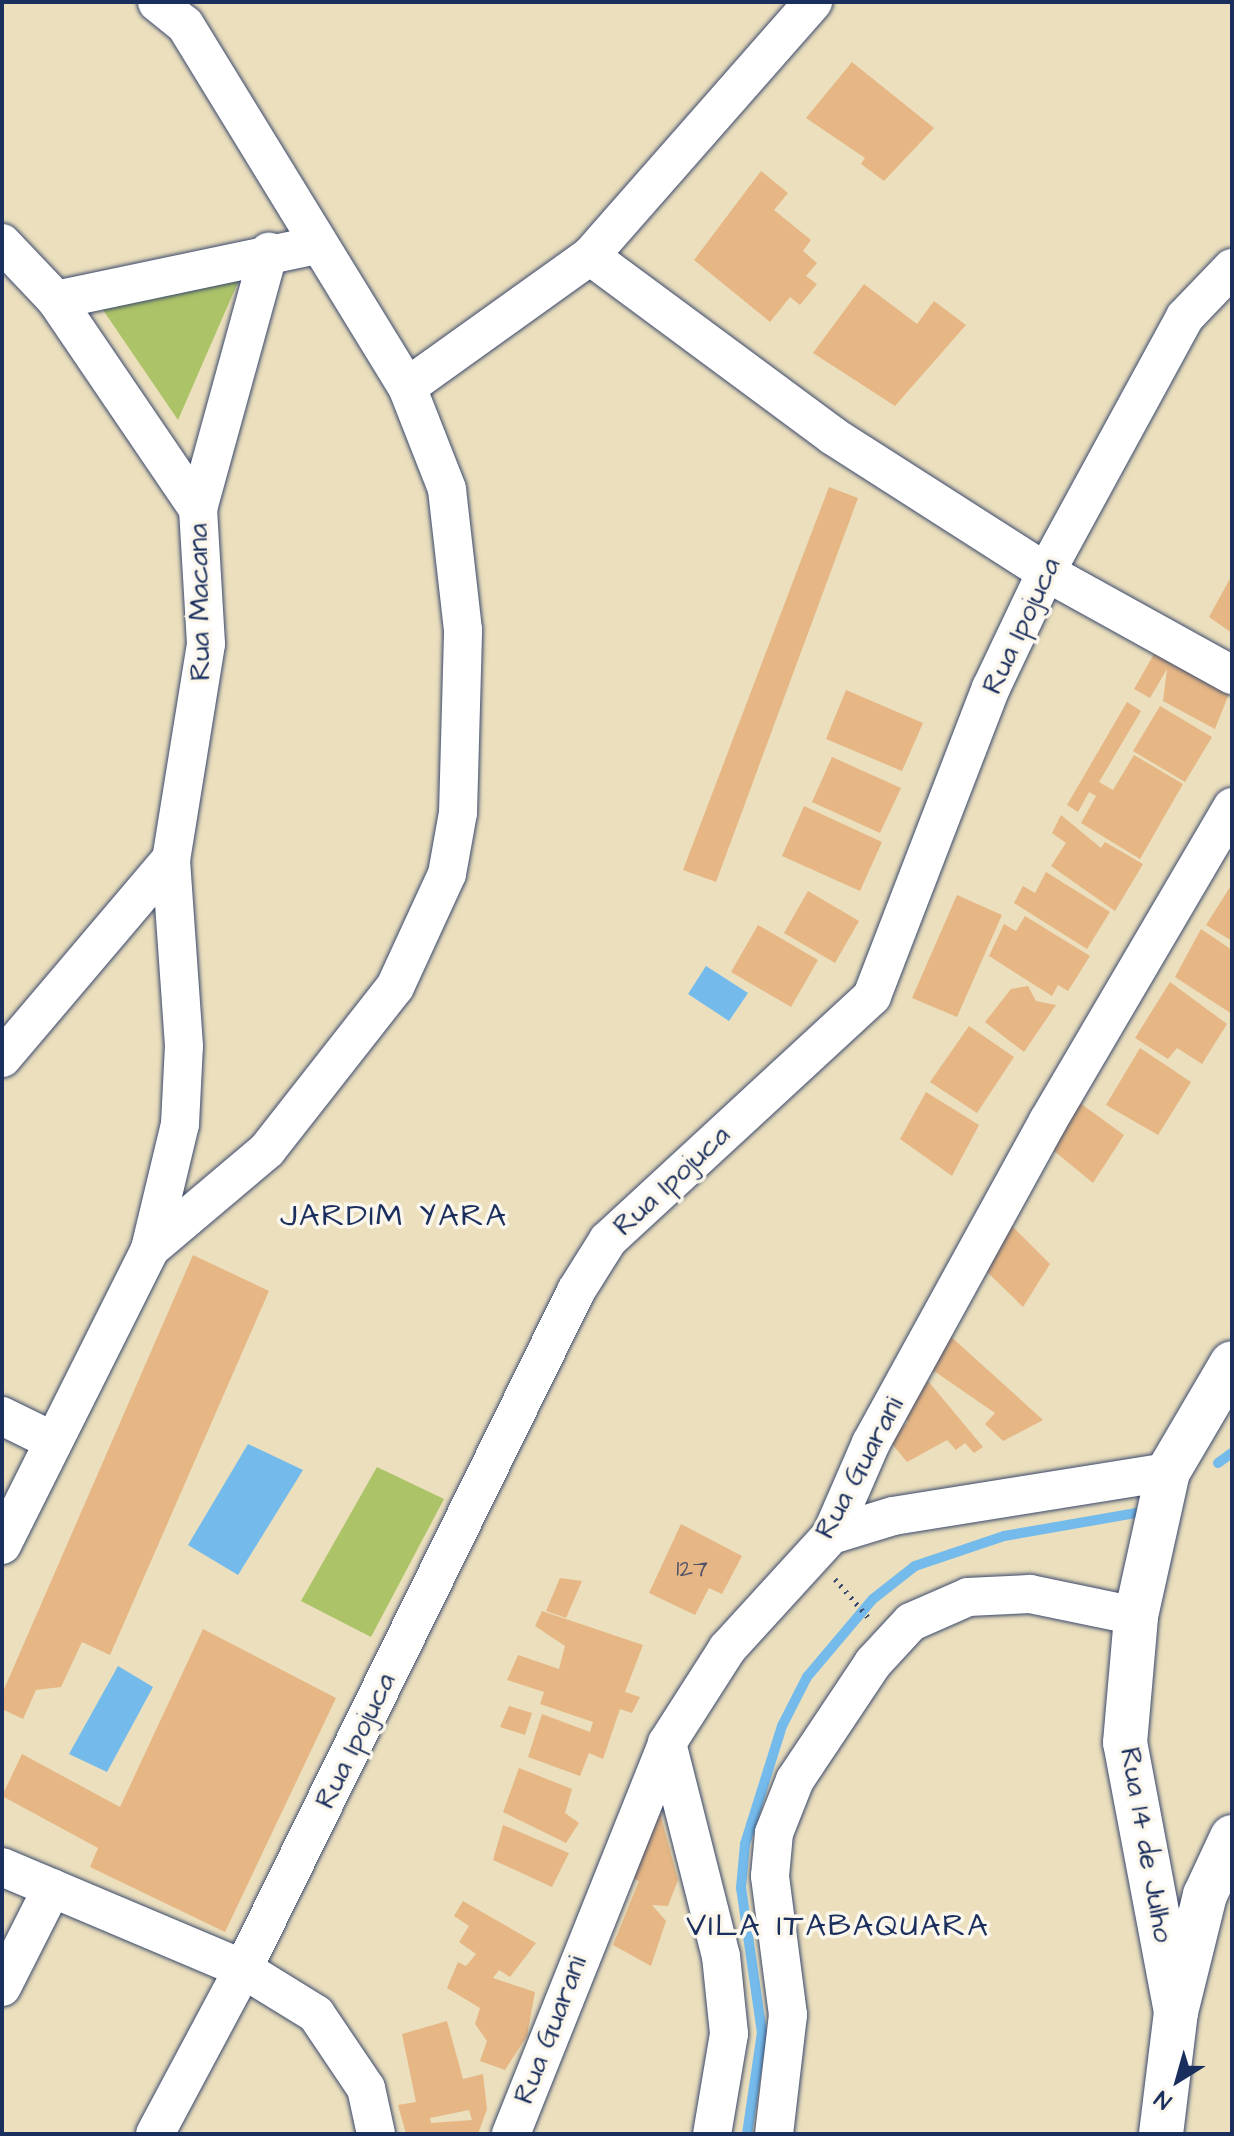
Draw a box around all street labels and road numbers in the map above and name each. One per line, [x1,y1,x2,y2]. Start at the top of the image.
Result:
street label: Rua Macana [182,523,218,681]
street label: Rua Ipojuca [976,553,1068,699]
street label: Rua Ipojuca [607,1119,737,1243]
street label: Rua Guarani [809,1391,911,1545]
street label: Rua Ipojuca [309,1668,403,1814]
street label: Rua 14 de Julho [1112,1745,1180,1945]
street label: Rua Guarani [507,1951,595,2109]

